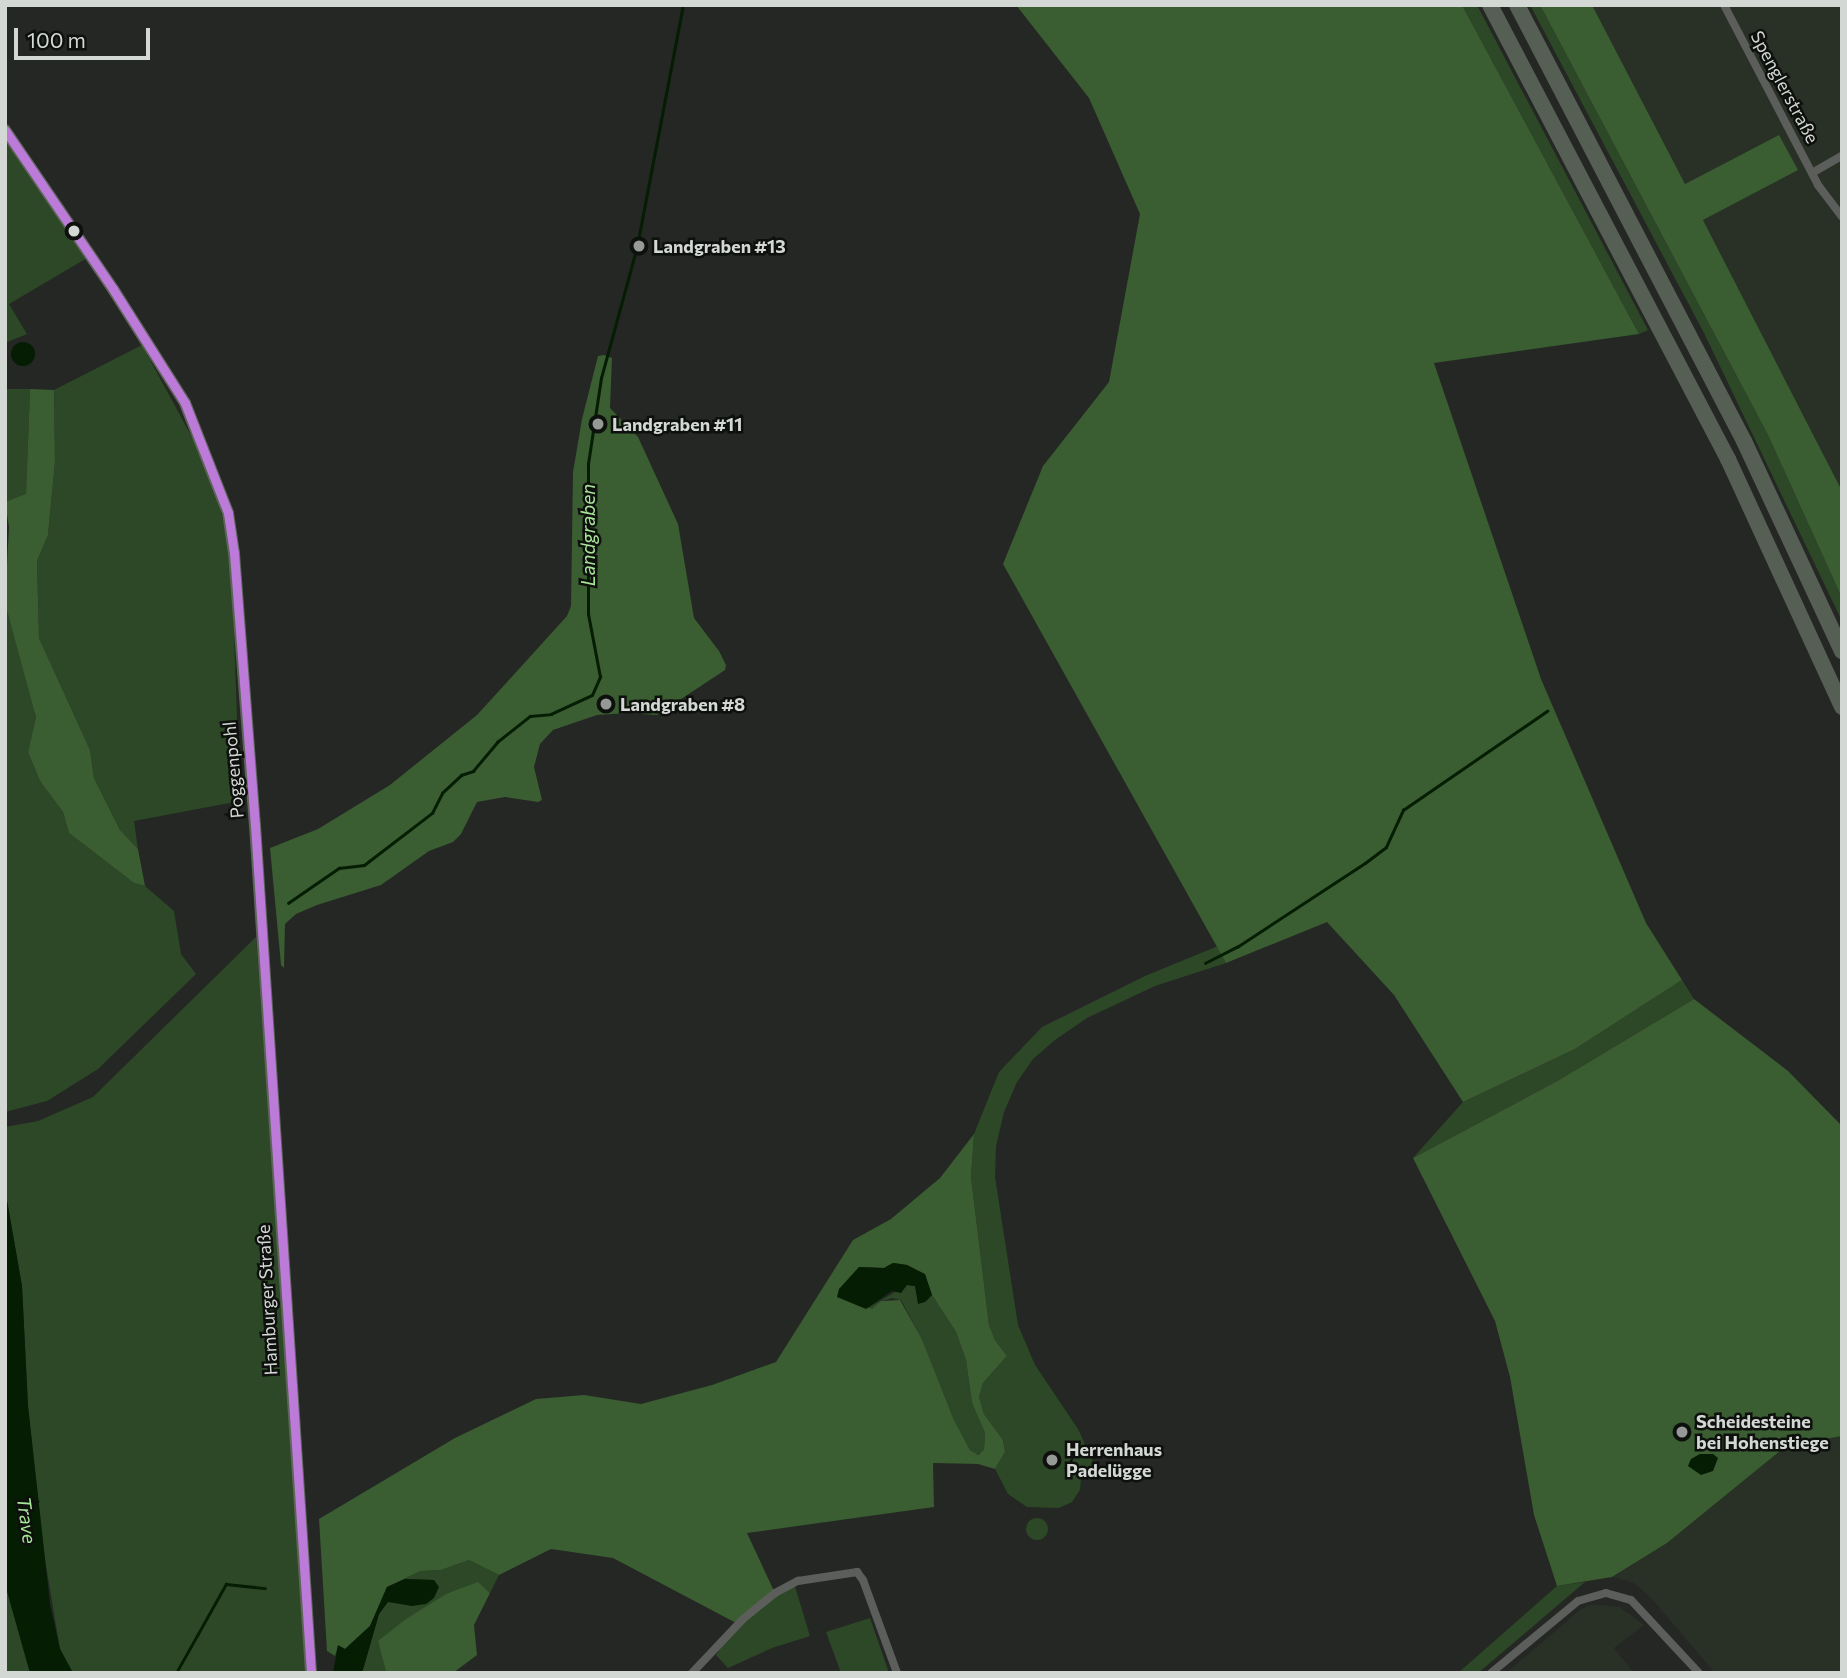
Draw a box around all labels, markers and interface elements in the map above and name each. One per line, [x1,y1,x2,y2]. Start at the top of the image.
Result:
scale bar [18,14,154,58]
text: 100 m [27,27,86,52]
street label: Spenglerstraße [1746,27,1824,147]
unlabelled marker [67,224,81,238]
place label: Landgraben #13 [653,235,786,257]
marker: Landgraben #13 [631,238,647,254]
place label: Landgraben #11 [612,413,742,435]
marker: Landgraben #11 [590,416,606,432]
water label: Landgraben [577,484,599,586]
place label: Landgraben #8 [620,693,745,715]
marker: Landgraben #8 [598,696,614,712]
street label: Poggenpohl [218,721,248,819]
street label: Hamburger Straße [252,1224,282,1376]
place label: Scheidesteine bei Hohenstiege [1696,1411,1829,1454]
marker: Scheidesteine bei Hohenstiege [1674,1424,1690,1440]
place label: Herrenhaus Padelügge [1066,1439,1162,1482]
marker: Herrenhaus Padelügge [1044,1452,1060,1468]
water label: Trave [12,1495,42,1545]

